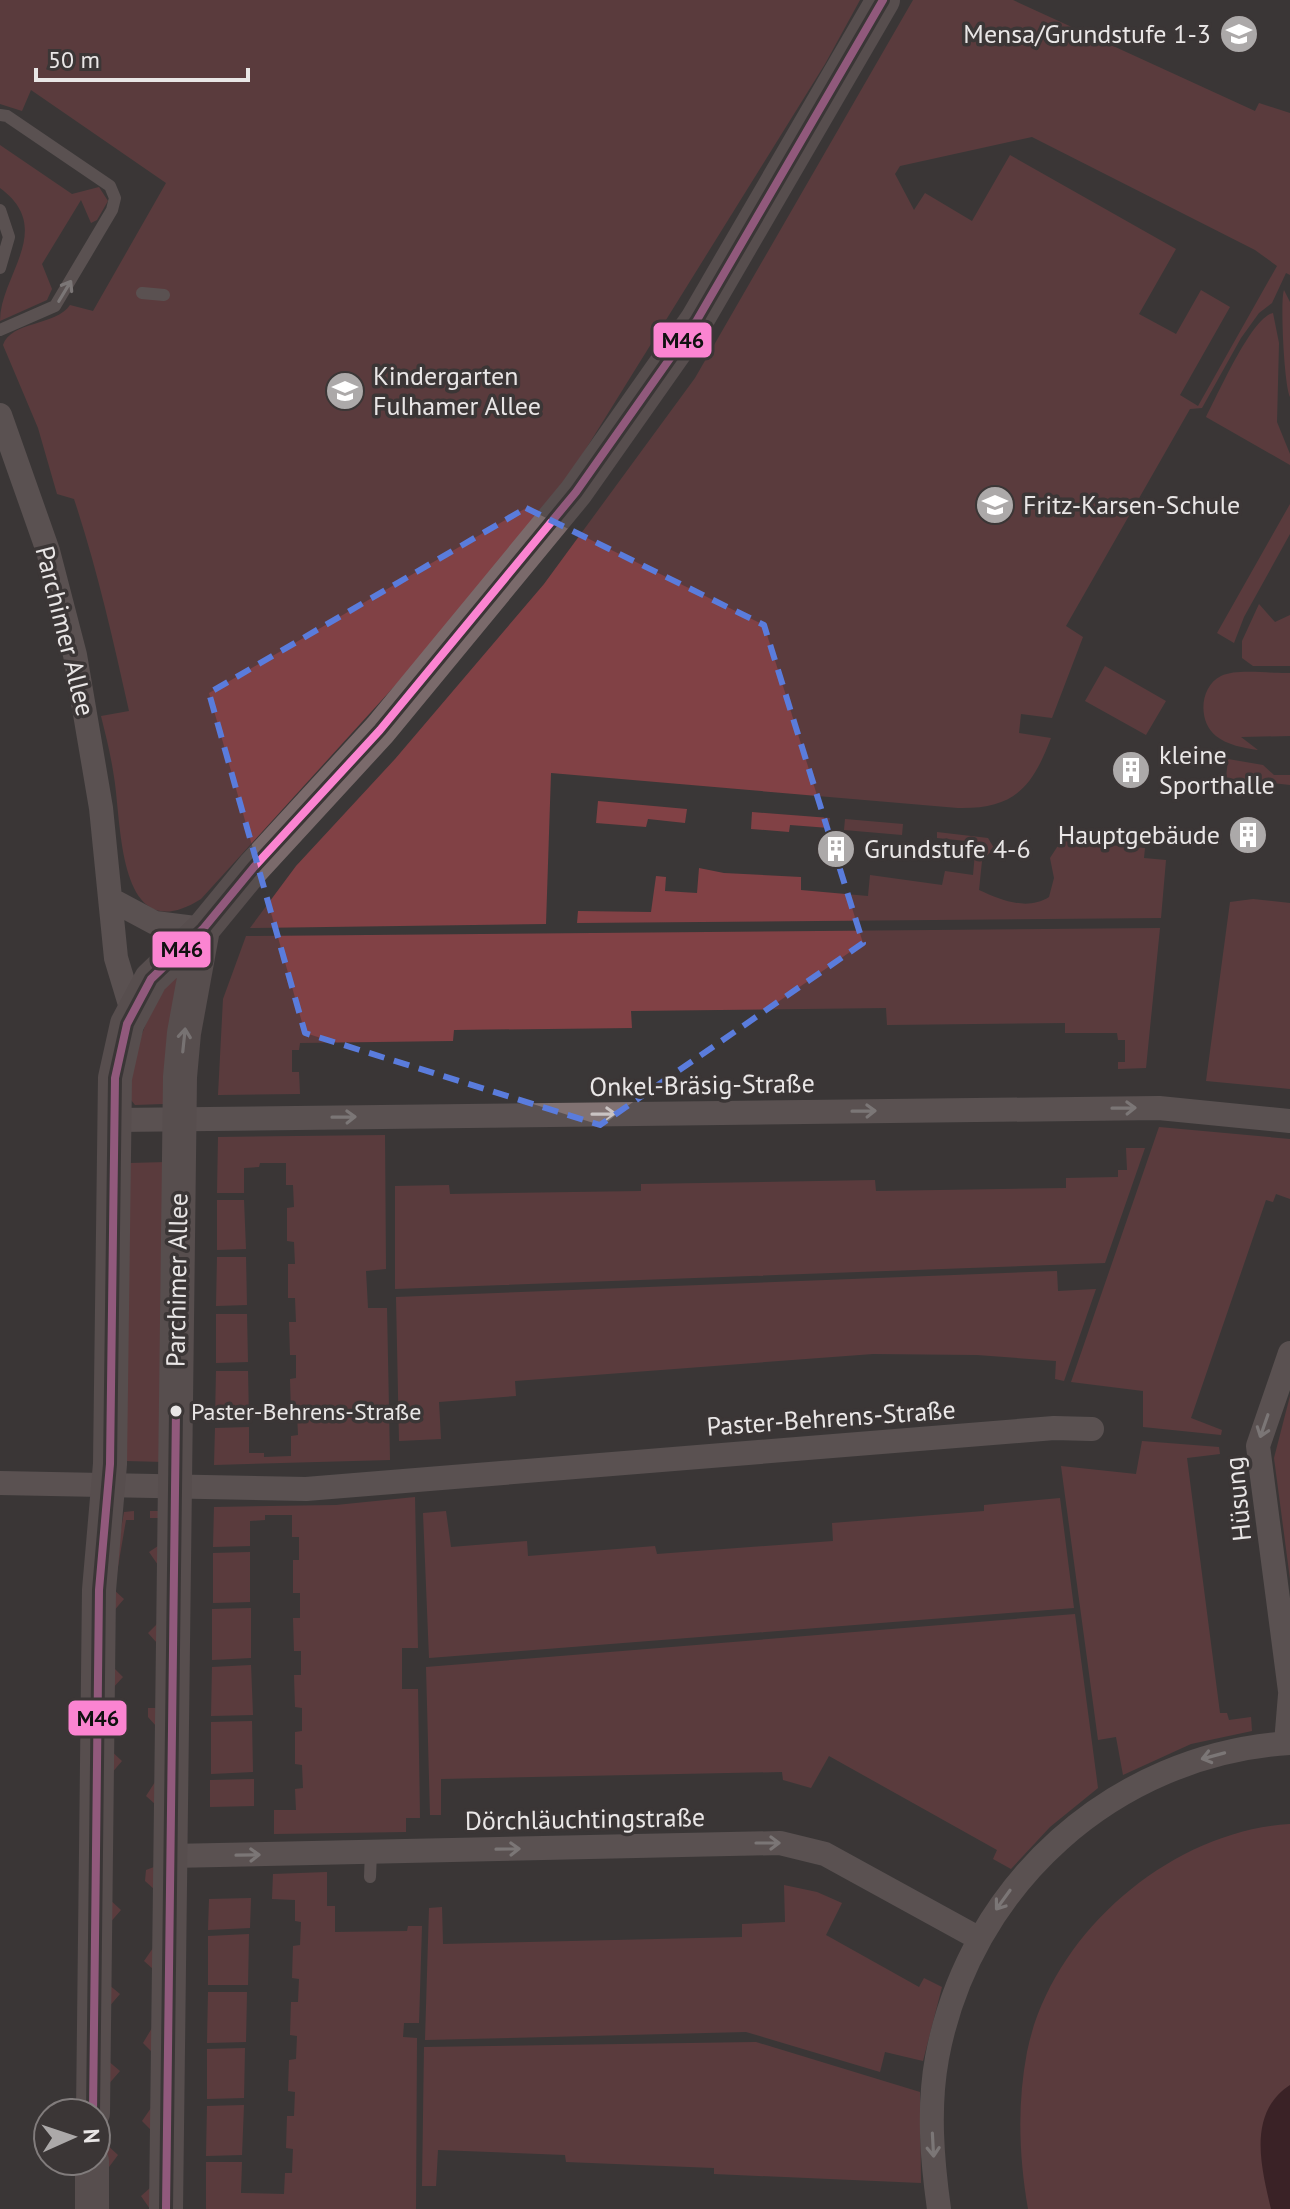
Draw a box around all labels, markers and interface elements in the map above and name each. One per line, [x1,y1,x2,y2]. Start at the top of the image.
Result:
school or university icon: Mensa/Grundstufe 1-3 [1218,13,1260,55]
place label: Mensa/Grundstufe 1-3 [963,17,1211,50]
scale bar [36,32,248,82]
text: 50 m [48,44,100,75]
one-way arrow [57,280,73,303]
line badge: M46 [652,321,713,359]
text: M46 [662,326,704,354]
place label: Kindergarten Fulhamer Allee [373,359,541,422]
school or university icon: Kindergarten Fulhamer Allee [324,370,366,412]
school or university icon: Fritz-Karsen-Schule [974,484,1016,526]
place label: Fritz-Karsen-Schule [1023,488,1240,521]
street label: Parchimer Allee [28,542,103,719]
place label: kleine Sporthalle [1159,738,1275,801]
building icon: kleine Sporthalle [1110,749,1152,791]
building icon: Hauptgebäude [1227,814,1269,856]
place label: Hauptgebäude [1058,818,1220,851]
building icon: Grundstufe 4-6 [815,828,857,870]
place label: Grundstufe 4-6 [864,832,1031,865]
line badge: M46 [151,930,212,969]
text: M46 [161,935,203,963]
one-way arrow [176,1027,191,1054]
street label: Onkel-Bräsig-Straße [589,1066,815,1103]
one-way arrow [1110,1100,1137,1116]
one-way arrow [850,1103,877,1119]
one-way arrow [590,1106,617,1122]
one-way arrow [330,1109,357,1125]
street label: Parchimer Allee [158,1193,195,1367]
street label: Paster-Behrens-Straße [705,1392,957,1443]
place label: Paster-Behrens-Straße [191,1396,421,1427]
marker: Paster-Behrens-Straße [168,1403,184,1419]
one-way arrow [1256,1414,1271,1439]
street label: Hüsung [1217,1455,1258,1543]
line badge: M46 [67,1699,128,1737]
text: M46 [77,1704,119,1732]
one-way arrow [1201,1749,1227,1764]
street label: Dörchläuchtingstraße [465,1800,705,1837]
one-way arrow [754,1835,781,1851]
one-way arrow [494,1841,521,1857]
one-way arrow [234,1847,261,1863]
one-way arrow [995,1889,1012,1911]
north arrow [32,2097,112,2177]
text: N [78,2128,106,2144]
one-way arrow [925,2131,940,2158]

